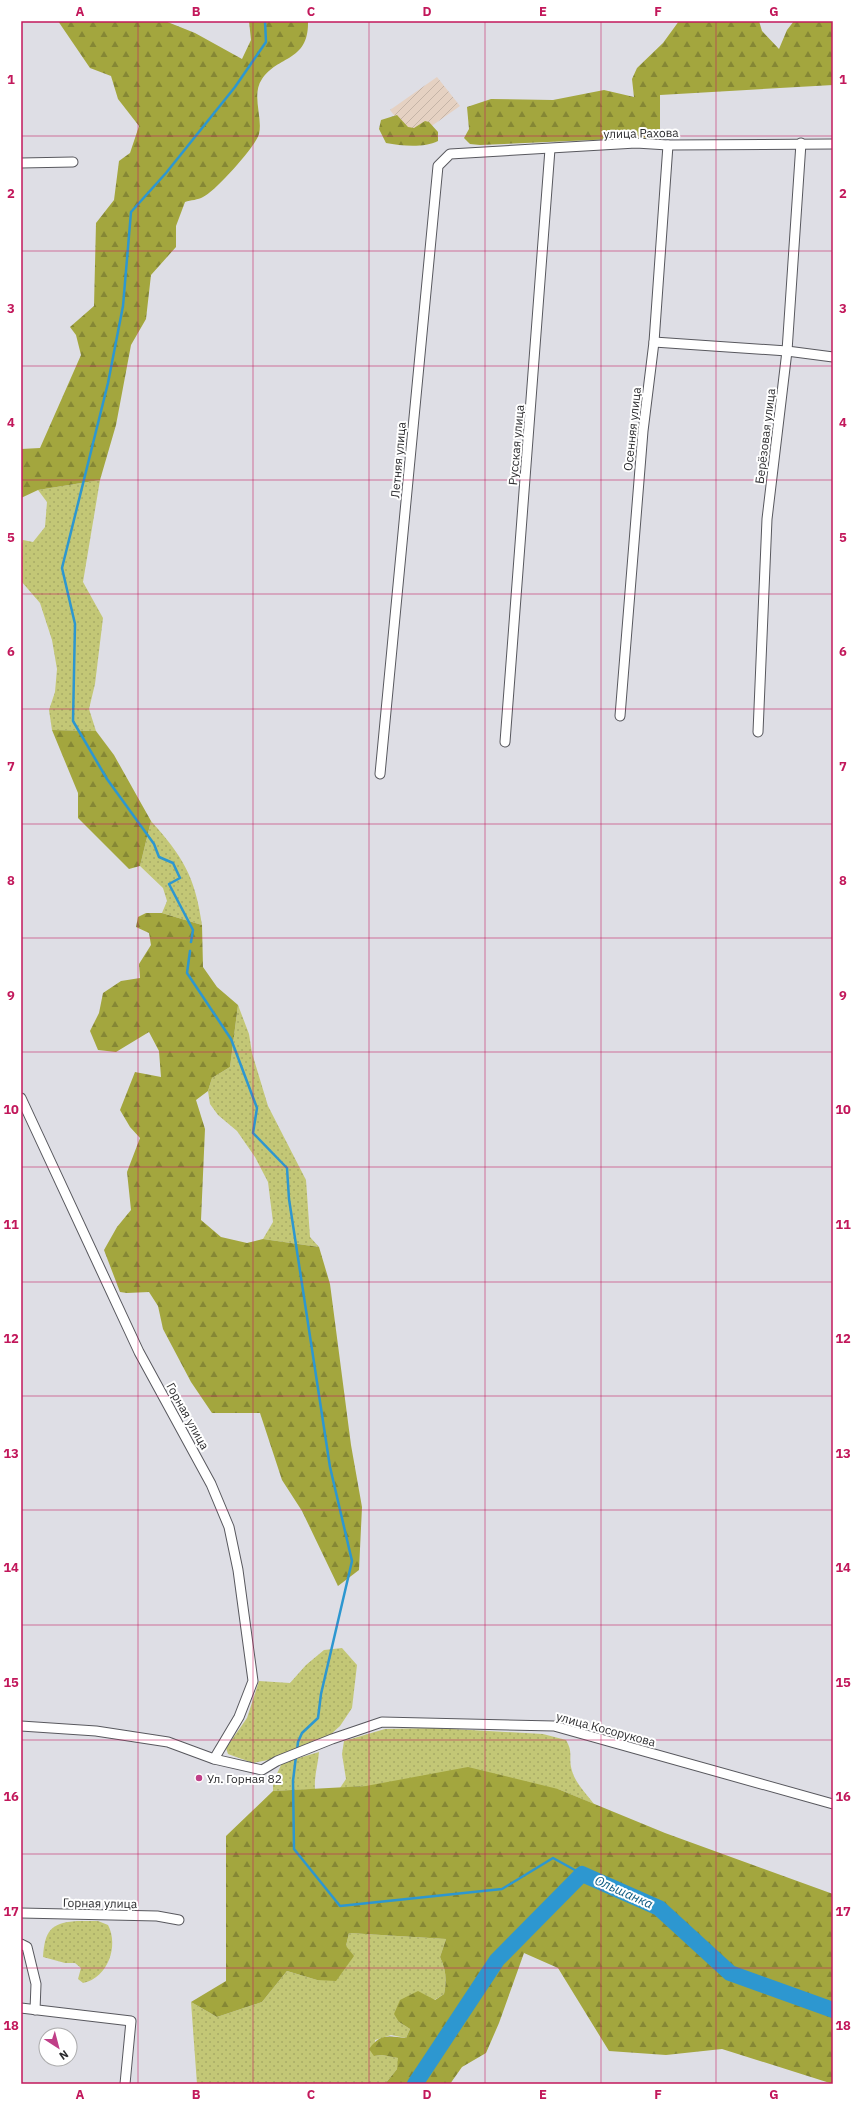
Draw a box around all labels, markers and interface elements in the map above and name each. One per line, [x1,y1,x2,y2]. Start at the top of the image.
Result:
text: A [76,3,85,20]
text: B [192,3,201,20]
text: C [307,3,316,20]
text: D [422,3,432,20]
text: E [539,3,547,20]
text: F [654,3,662,20]
text: G [769,3,779,20]
text: 1 [7,71,15,88]
text: 1 [839,71,847,88]
street label: улица Рахова [603,125,679,141]
text: 2 [7,185,15,202]
text: 2 [839,185,847,202]
text: 3 [7,300,15,317]
text: 3 [839,300,847,317]
street label: Осенняя улица [620,386,644,472]
street label: Берёзовая улица [752,387,778,485]
street label: Русская улица [505,404,527,486]
text: 4 [7,414,15,431]
text: 4 [839,414,847,431]
street label: Летняя улица [387,421,409,499]
text: 5 [7,529,15,546]
text: 5 [839,529,847,546]
text: 6 [7,643,15,660]
text: 6 [839,643,847,660]
text: 7 [7,758,15,775]
text: 7 [839,758,847,775]
text: 8 [7,872,15,889]
text: 8 [839,872,847,889]
text: 9 [7,987,15,1004]
text: 9 [839,987,847,1004]
text: 10 [3,1101,19,1118]
text: 10 [835,1101,851,1118]
text: 11 [3,1216,19,1233]
text: 11 [835,1216,851,1233]
text: 12 [3,1330,19,1347]
text: 12 [835,1330,851,1347]
street label: Горная улица [163,1380,213,1453]
text: 13 [3,1445,19,1462]
text: 13 [835,1445,851,1462]
text: 14 [3,1559,19,1576]
text: 14 [835,1559,851,1576]
text: 15 [3,1674,19,1691]
text: 15 [835,1674,851,1691]
street label: улица Косорукова [555,1709,658,1750]
place label: Ул. Горная 82 [207,1771,282,1786]
marker: Ул. Горная 82 [194,1773,204,1783]
text: 16 [3,1788,19,1805]
text: 16 [835,1788,851,1805]
water label: Ольшанка [592,1872,656,1912]
street label: Горная улица [63,1895,138,1911]
text: 17 [3,1903,19,1920]
text: 17 [835,1903,851,1920]
text: 18 [3,2017,19,2034]
text: 18 [835,2017,851,2034]
north arrow [38,2027,78,2067]
text: N [57,2047,71,2063]
text: A [76,2086,85,2103]
text: B [192,2086,201,2103]
text: C [307,2086,316,2103]
text: D [422,2086,432,2103]
text: E [539,2086,547,2103]
text: F [654,2086,662,2103]
text: G [769,2086,779,2103]

